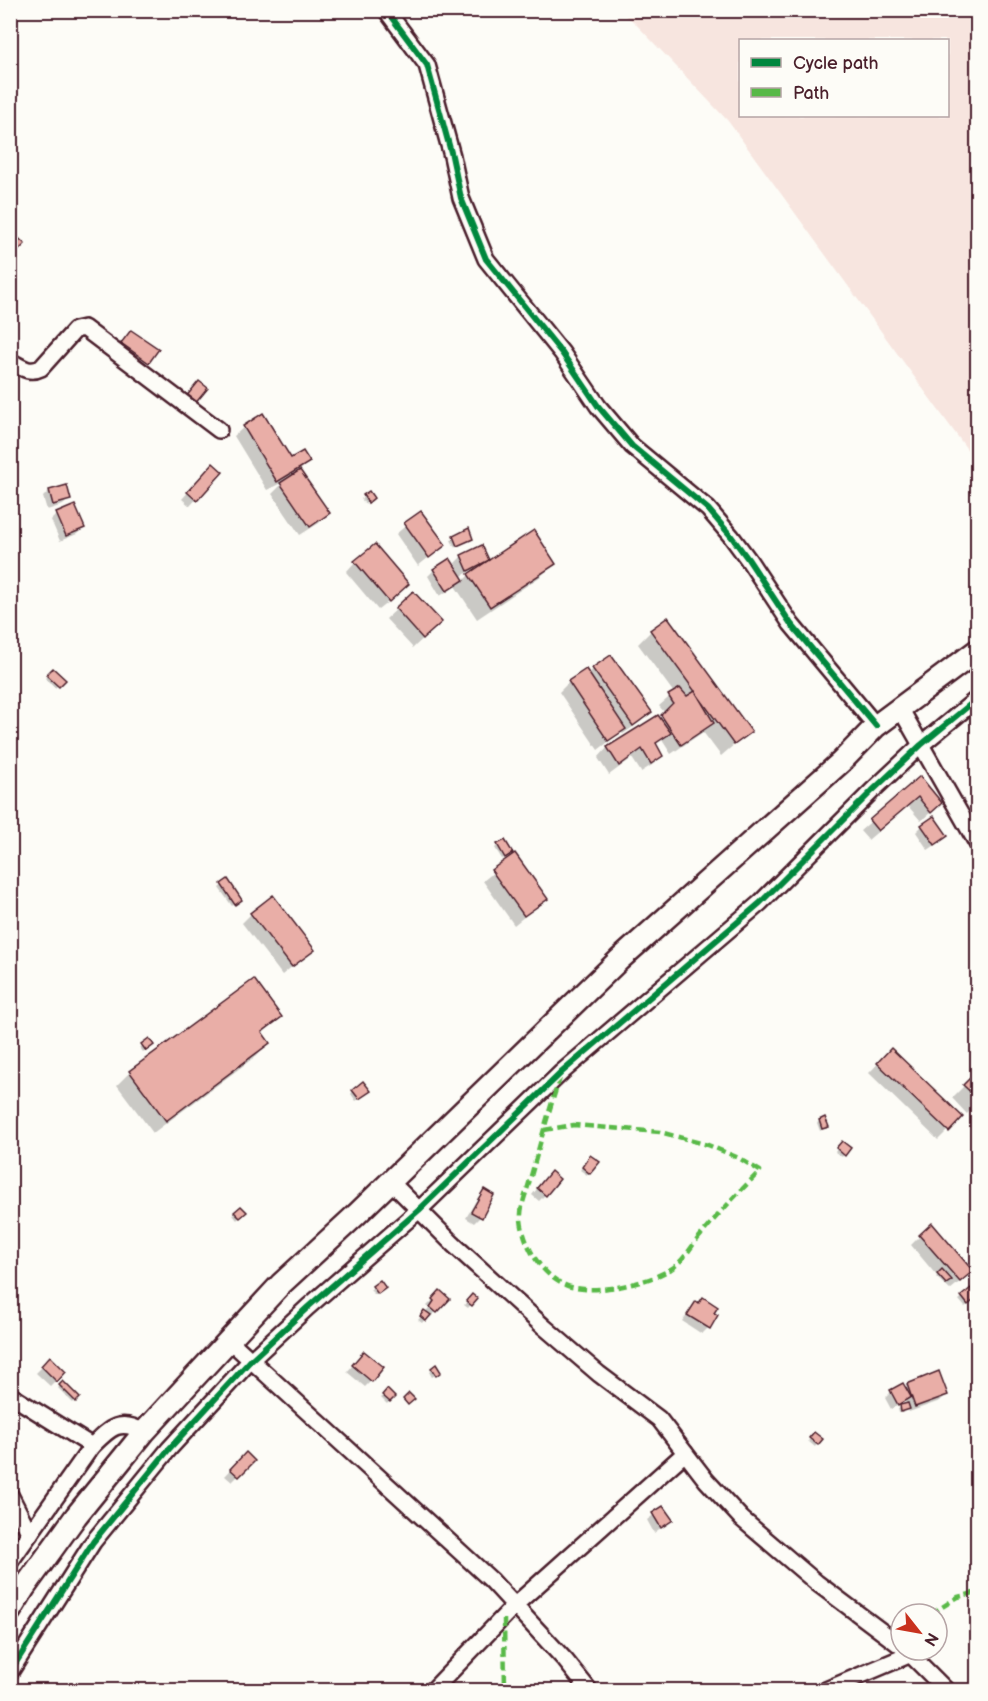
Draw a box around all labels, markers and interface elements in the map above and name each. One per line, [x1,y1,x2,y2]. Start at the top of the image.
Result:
legend [739,39,949,117]
text: Cycle path [793,53,879,74]
text: Path [793,83,829,104]
north arrow [889,1602,949,1662]
text: N [919,1629,942,1649]

